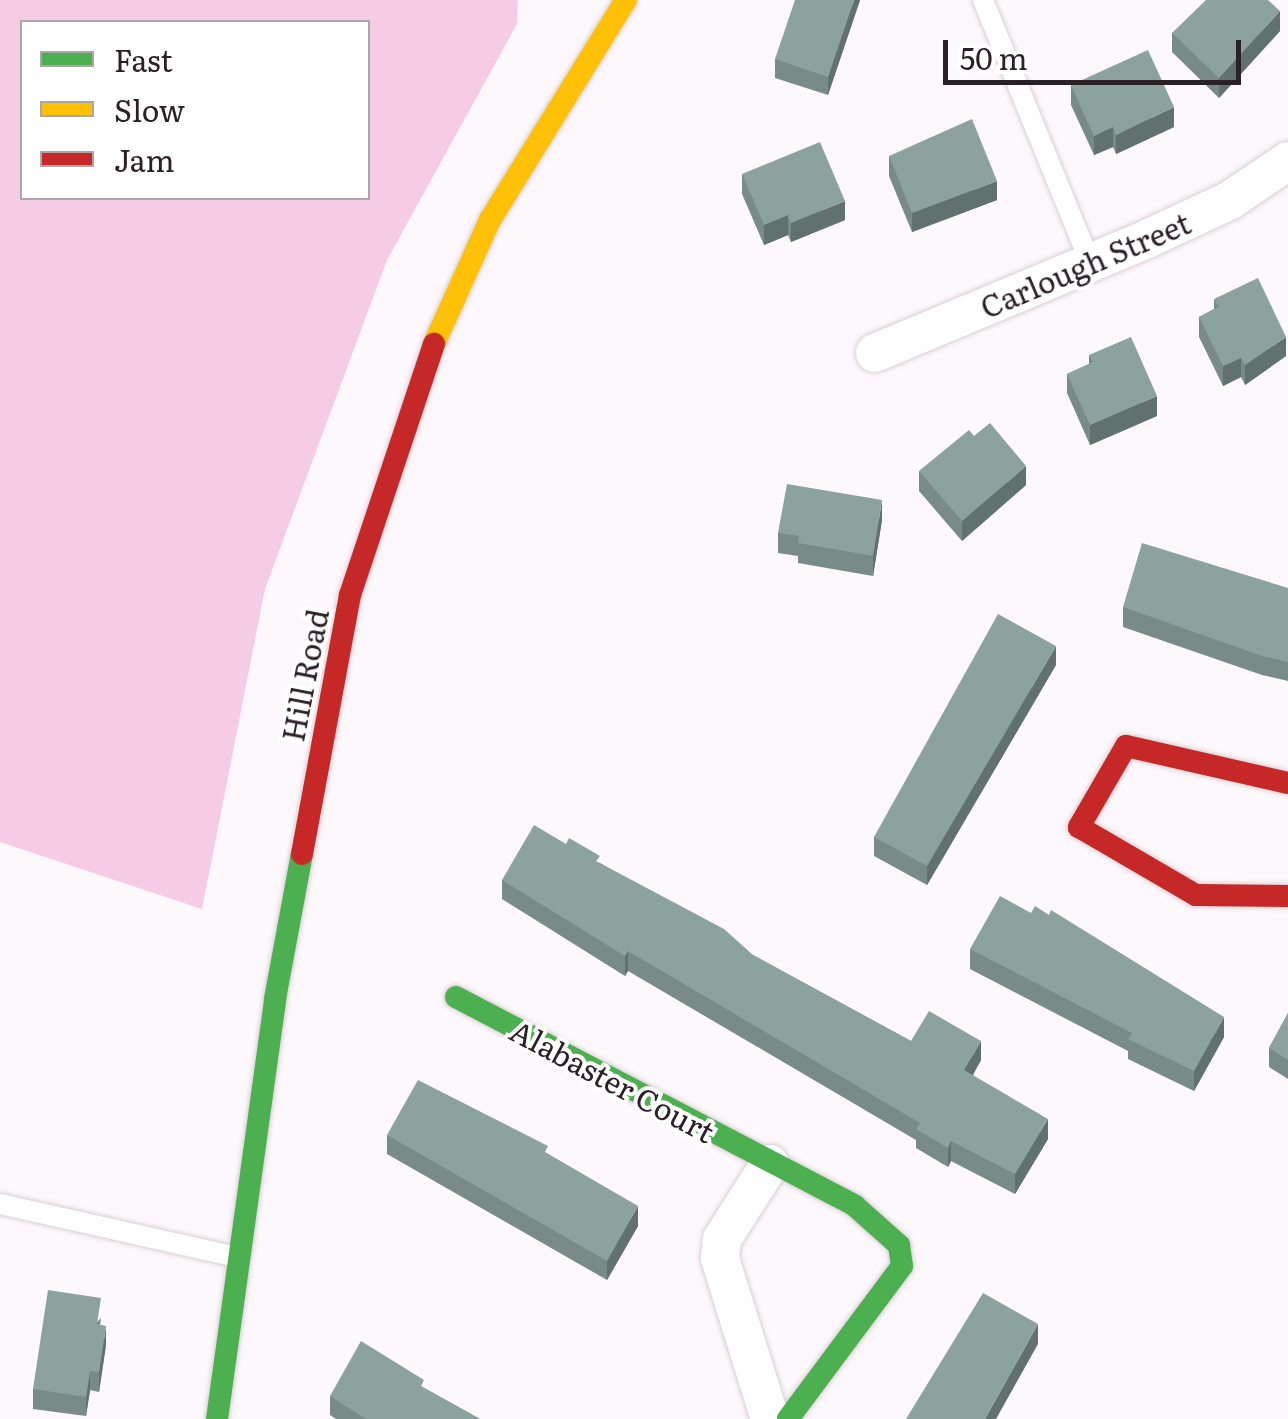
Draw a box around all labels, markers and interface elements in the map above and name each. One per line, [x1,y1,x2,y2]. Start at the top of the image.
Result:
legend [20,20,370,200]
scale bar [948,20,1246,82]
text: 50 m [960,35,1028,79]
text: Fast [114,37,173,81]
text: Slow [114,87,185,131]
text: Jam [114,137,174,181]
street label: Carlough Street [975,204,1195,324]
street label: Hill Road [274,606,334,744]
street label: Alabaster Court [505,1011,721,1149]

